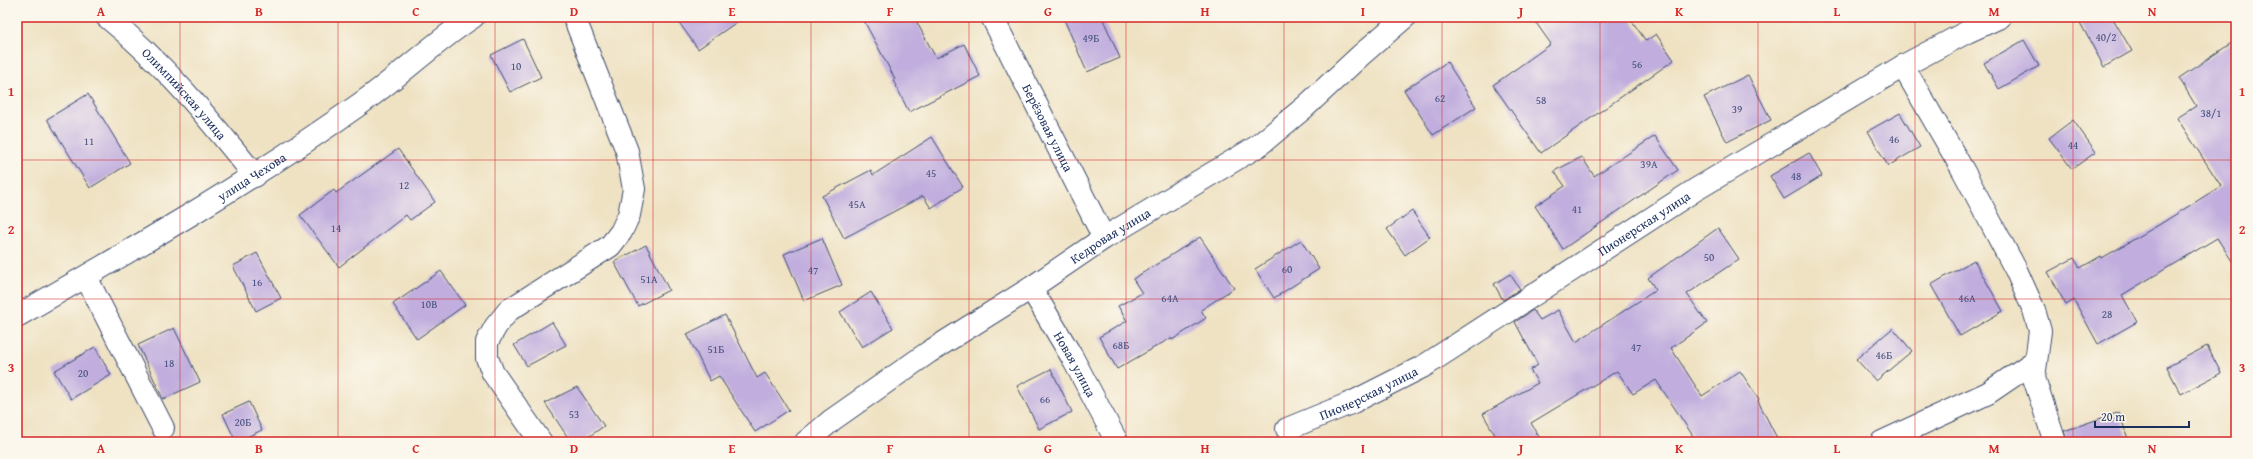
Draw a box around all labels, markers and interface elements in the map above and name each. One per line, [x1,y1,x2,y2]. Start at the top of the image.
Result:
text: A [97,2,106,21]
text: B [255,2,263,21]
text: C [412,2,420,21]
text: D [570,2,578,21]
text: E [729,2,736,21]
text: F [887,2,894,21]
text: G [1044,2,1052,21]
text: H [1200,2,1210,21]
text: I [1361,2,1365,21]
text: J [1517,2,1524,21]
text: K [1675,2,1684,21]
text: L [1834,2,1841,21]
text: M [1988,2,2000,21]
text: N [2148,2,2157,21]
house number: 40/2 [2095,29,2117,45]
house number: 49Б [1083,30,1099,46]
street label: Олимпийская улица [138,43,232,144]
house number: 56 [1632,56,1642,72]
house number: 10 [511,58,521,74]
street label: Берёзовая улица [1018,80,1079,175]
text: 1 [8,82,14,101]
text: 1 [2239,82,2245,101]
house number: 62 [1435,90,1445,106]
house number: 58 [1536,92,1546,108]
house number: 39 [1732,101,1742,117]
house number: 38/1 [2200,105,2222,121]
house number: 46 [1889,131,1899,147]
house number: 11 [84,133,94,149]
house number: 44 [2068,137,2078,153]
street label: улица Чехова [213,147,290,206]
house number: 39А [1640,156,1658,172]
house number: 45 [926,165,936,181]
house number: 48 [1791,168,1801,184]
house number: 12 [399,177,409,193]
street label: Пионерская улица [1594,186,1694,260]
house number: 45А [848,196,866,212]
house number: 41 [1572,201,1582,217]
street label: Кедровая улица [1066,202,1155,268]
text: 2 [8,220,15,239]
house number: 14 [331,220,341,236]
text: 2 [2239,220,2246,239]
house number: 50 [1704,249,1714,265]
house number: 60 [1282,261,1292,277]
house number: 47 [808,262,818,278]
house number: 51А [640,271,658,287]
house number: 16 [252,274,262,290]
house number: 64А [1161,290,1179,306]
house number: 46А [1958,290,1976,306]
house number: 10В [421,296,437,312]
house number: 28 [2102,306,2112,322]
street label: Новая улица [1049,328,1101,401]
house number: 68Б [1113,337,1129,353]
house number: 47 [1631,339,1641,355]
house number: 51Б [708,341,724,357]
house number: 46Б [1876,347,1892,363]
house number: 18 [164,355,174,371]
text: 3 [8,358,14,377]
text: 3 [2239,358,2245,377]
street label: Пионерская улица [1316,361,1421,424]
house number: 20 [78,365,88,381]
house number: 66 [1040,391,1050,407]
scale bar [2095,403,2189,429]
house number: 53 [569,406,579,422]
text: 20 m [2101,408,2125,425]
house number: 20Б [235,414,251,430]
text: A [97,439,106,458]
text: B [255,439,263,458]
text: C [412,439,420,458]
text: D [570,439,578,458]
text: E [729,439,736,458]
text: F [887,439,894,458]
text: G [1044,439,1052,458]
text: H [1200,439,1210,458]
text: I [1361,439,1365,458]
text: J [1517,439,1524,458]
text: K [1675,439,1684,458]
text: L [1834,439,1841,458]
text: M [1988,439,2000,458]
text: N [2148,439,2157,458]

